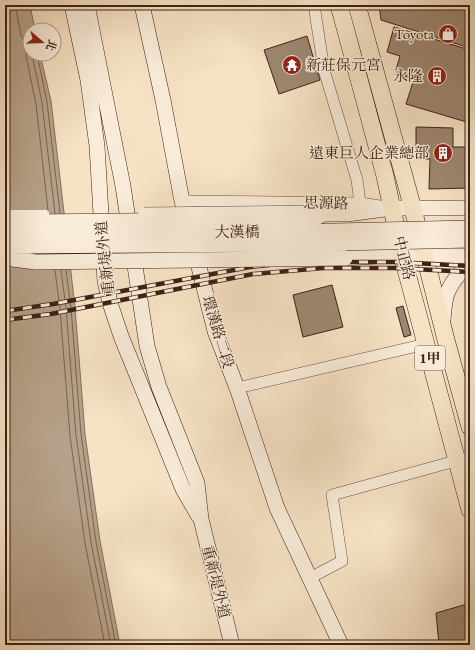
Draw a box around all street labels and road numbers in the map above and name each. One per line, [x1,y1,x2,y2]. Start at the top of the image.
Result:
street label: 思源路 [303,193,349,212]
street label: 重新堤外道 [91,220,118,296]
street label: 大漢橋 [214,222,260,241]
street label: 中正路 [390,234,419,282]
street label: 環漢路二段 [198,293,239,371]
road number: 1甲 [415,346,445,370]
street label: 重新堤外道 [198,543,235,621]

